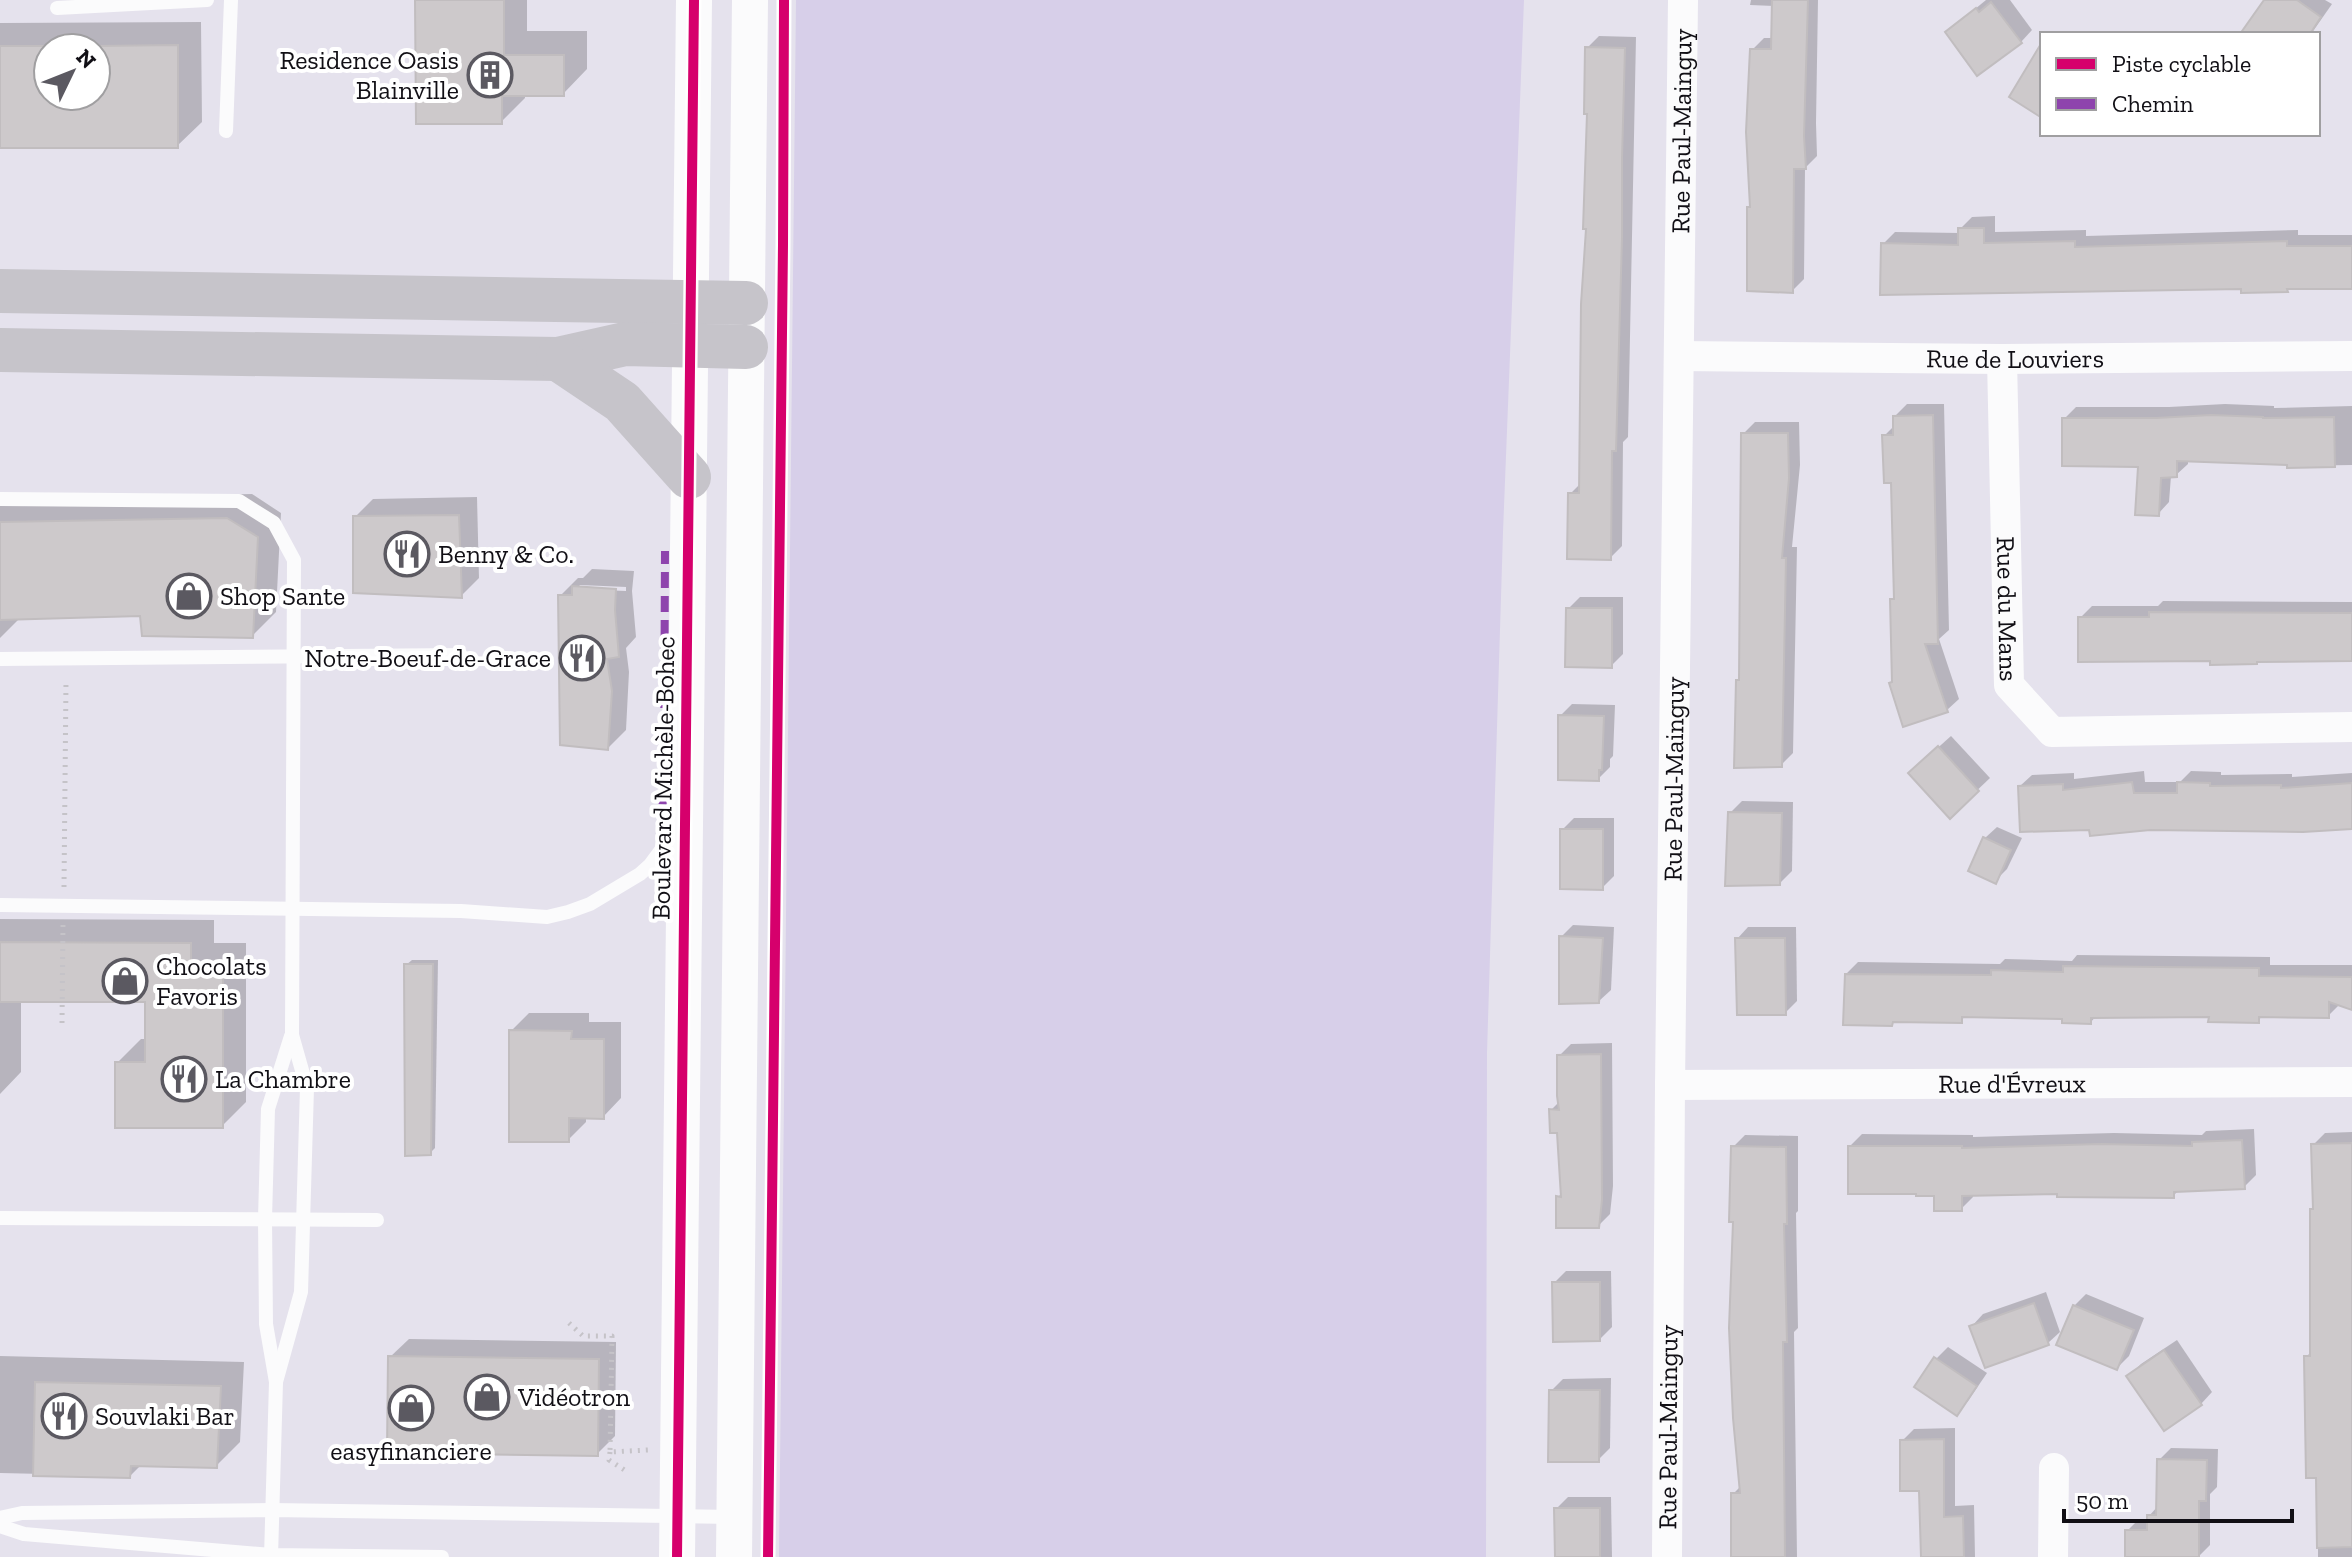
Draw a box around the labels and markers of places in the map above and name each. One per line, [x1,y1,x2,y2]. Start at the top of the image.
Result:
place label: Residence Oasis Blainville [279,44,459,106]
building icon: Residence Oasis Blainville [466,51,514,99]
restaurant icon: Benny & Co. [383,530,431,578]
place label: Benny & Co. [438,538,574,570]
shop icon: Shop Sante [165,572,213,620]
place label: Shop Sante [220,580,345,612]
restaurant icon: Notre-Boeuf-de-Grace [558,634,606,682]
place label: Notre-Boeuf-de-Grace [304,642,551,674]
place label: Chocolats Favoris [156,950,267,1012]
shop icon: Chocolats Favoris [101,957,149,1005]
restaurant icon: La Chambre [160,1055,208,1103]
place label: La Chambre [215,1063,351,1095]
shop icon: Vidéotron [463,1373,511,1421]
place label: Vidéotron [517,1381,630,1413]
shop icon: easyfinanciere [387,1384,435,1432]
restaurant icon: Souvlaki Bar [40,1392,88,1440]
place label: Souvlaki Bar [95,1400,235,1432]
place label: easyfinanciere [330,1435,492,1467]

